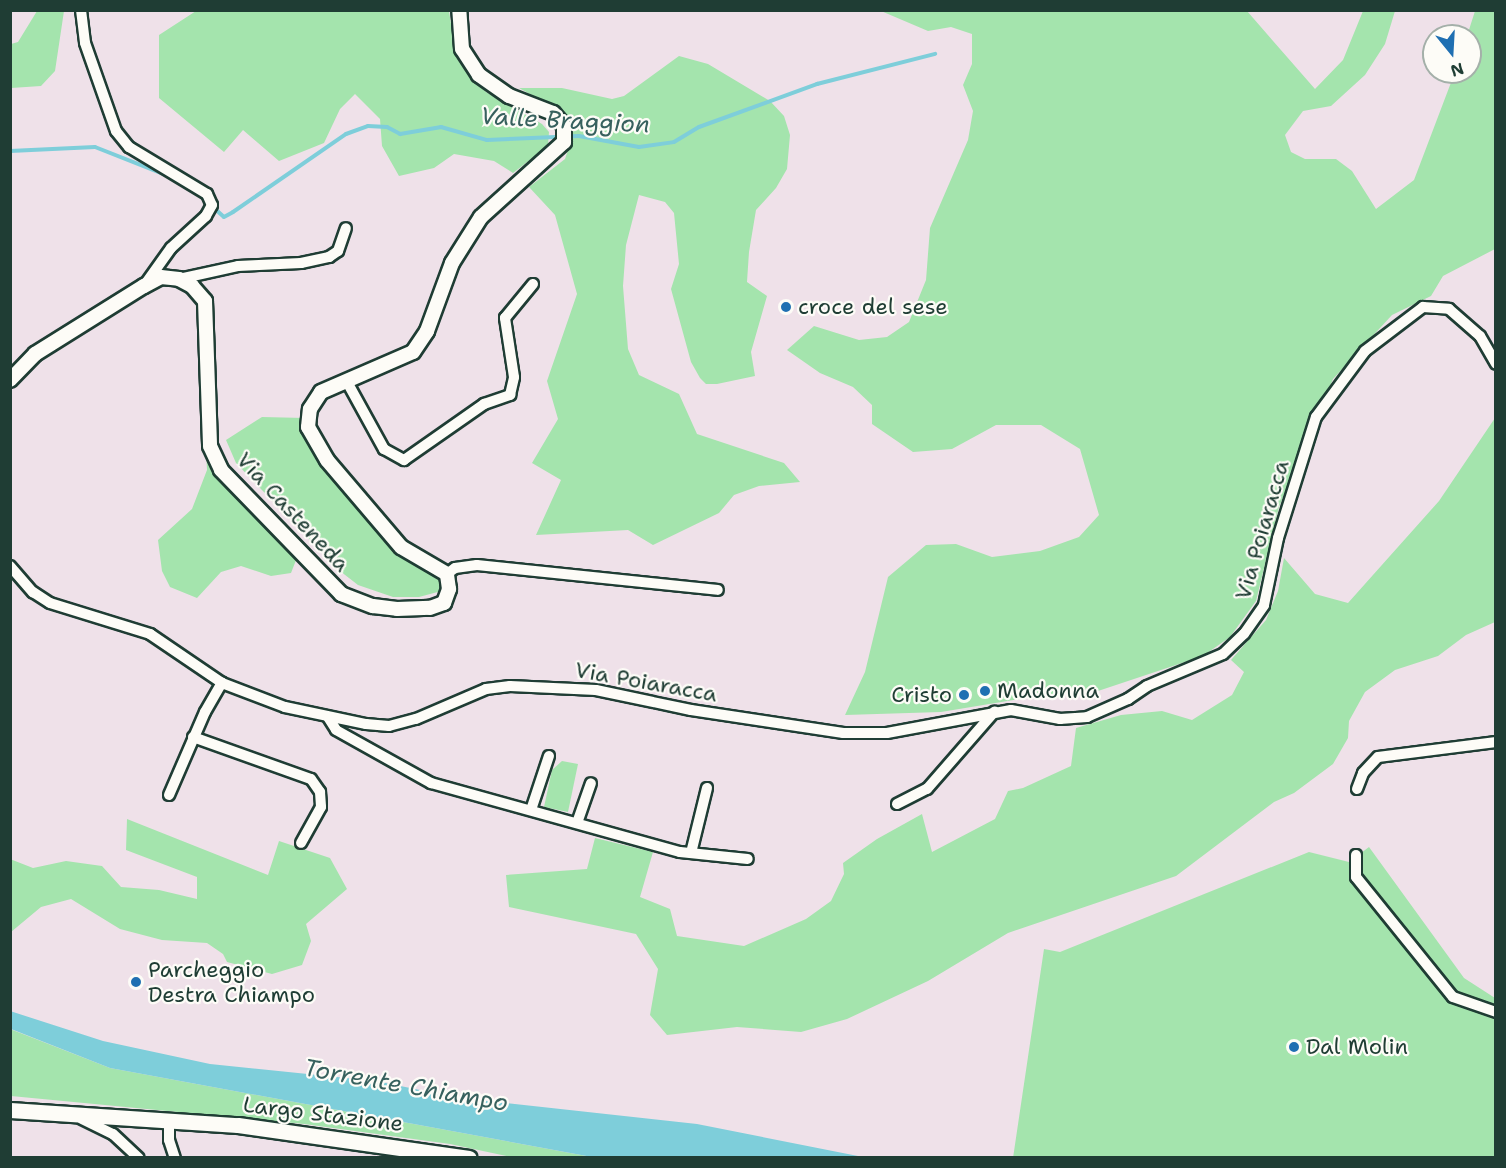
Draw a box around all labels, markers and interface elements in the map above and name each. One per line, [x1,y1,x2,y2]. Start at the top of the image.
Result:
north arrow [1422,24,1482,84]
text: N [1448,58,1466,82]
water label: Valle Braggion [480,102,650,140]
place label: croce del sese [798,294,948,320]
marker: croce del sese [779,300,793,314]
street label: Via Casteneda [231,447,355,577]
street label: Via Poiaracca [1229,457,1295,603]
street label: Via Poiaracca [573,657,719,707]
place label: Madonna [997,678,1099,704]
place label: Cristo [891,682,952,708]
marker: Madonna [978,684,992,698]
marker: Cristo [957,688,971,702]
place label: Parcheggio Destra Chiampo [148,956,315,1008]
marker: Parcheggio Destra Chiampo [129,975,143,989]
place label: Dal Molin [1306,1034,1408,1060]
marker: Dal Molin [1287,1040,1301,1054]
water label: Torrente Chiampo [302,1054,510,1118]
street label: Largo Stazione [241,1091,405,1137]

